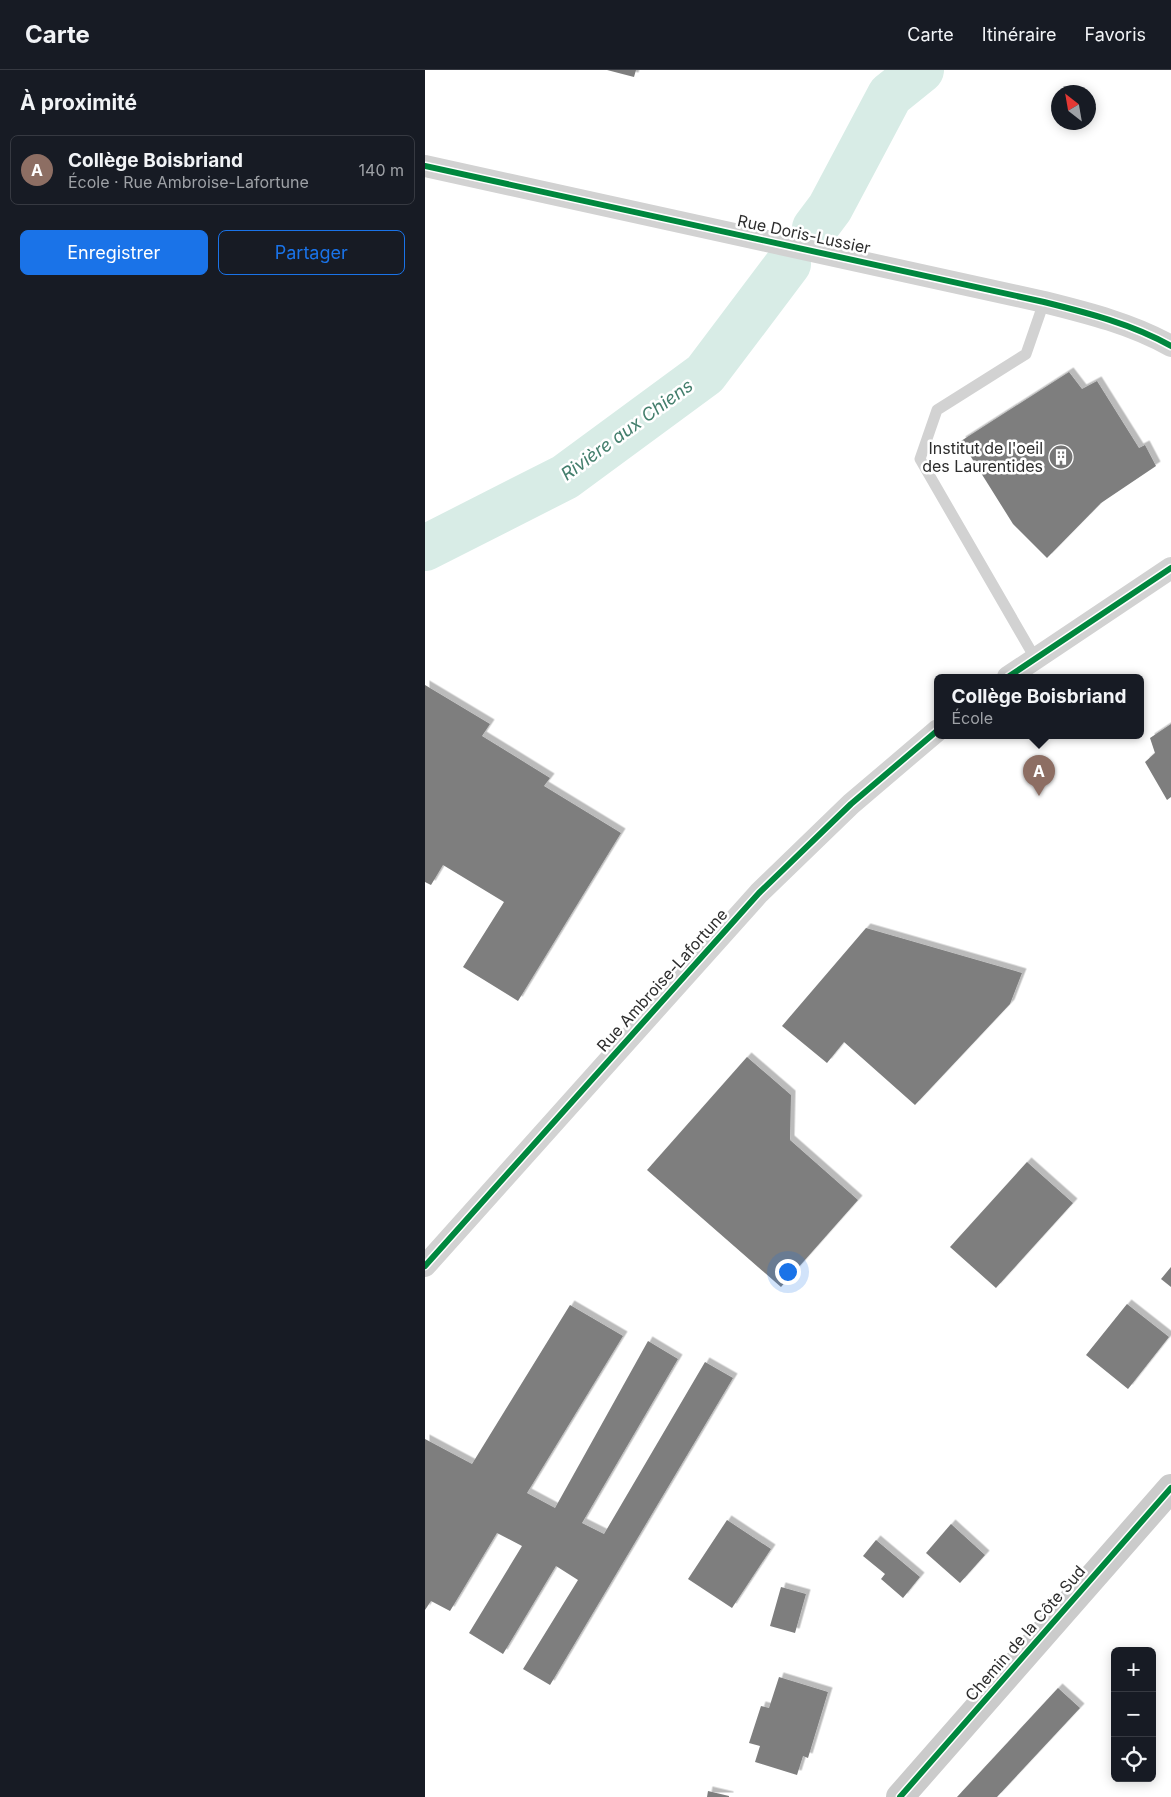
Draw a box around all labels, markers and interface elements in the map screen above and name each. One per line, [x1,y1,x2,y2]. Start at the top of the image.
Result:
text: Carte [25,20,90,49]
text: Carte [907,24,954,45]
text: Itinéraire [982,24,1056,45]
text: Favoris [1084,24,1146,45]
north arrow [1051,85,1096,130]
text: À proximité [20,90,137,115]
text: Collège Boisbriand [68,149,243,172]
text: A [31,160,43,180]
text: 140 m [359,160,404,180]
text: École · Rue Ambroise-Lafortune [68,172,309,192]
street label: Rue Doris-Lussier [736,210,872,258]
button: Enregistrer [20,230,208,275]
button: Partager [218,230,405,275]
water label: Rivière aux Chiens [557,375,697,485]
place label: Institut de l'oeil des Laurentides [922,438,1043,476]
building icon: Institut de l'oeil des Laurentides [1048,444,1074,470]
popup [934,674,1144,739]
text: Collège Boisbriand [952,685,1127,708]
text: École [952,708,993,728]
pin: A [1023,755,1055,796]
street label: Rue Ambroise-Lafortune [592,904,732,1056]
your location [775,1259,801,1285]
street label: Chemin de la Côte Sud [961,1561,1089,1705]
map controls [1111,1647,1156,1782]
button: + [1111,1647,1156,1692]
button: − [1111,1692,1156,1737]
button: locate [1111,1737,1156,1782]

